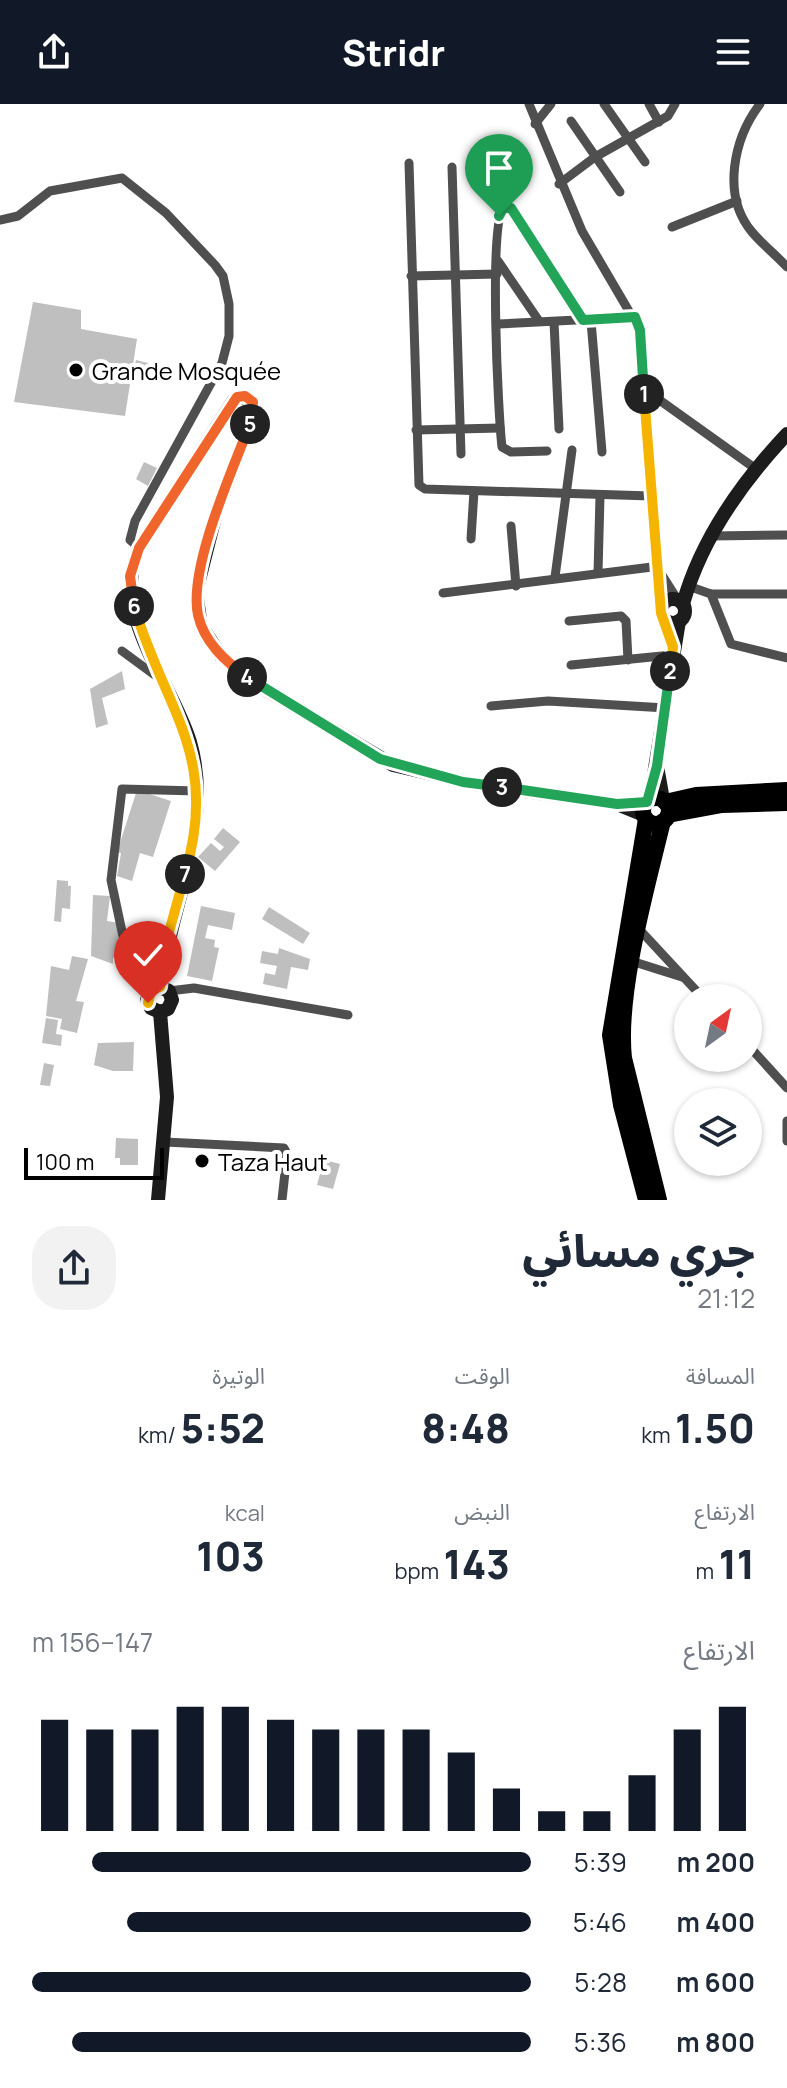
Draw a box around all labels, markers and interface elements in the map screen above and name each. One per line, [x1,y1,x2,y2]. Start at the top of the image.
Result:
text: Stridr [342,28,445,77]
icon: share [32,30,76,74]
icon: menu [711,30,755,74]
pin [465,134,533,216]
icon: arrive [477,146,521,190]
place label: Grande Mosquée [92,354,281,387]
marker: Grande Mosquée [67,361,85,379]
pin: 1 [624,374,664,414]
text: 1 [639,379,649,409]
pin: 5 [230,404,270,444]
text: 5 [244,409,256,439]
pin: 6 [114,586,154,626]
text: 6 [127,591,141,621]
pin: 2 [650,651,690,691]
text: 2 [663,656,677,686]
pin: 4 [227,657,267,697]
text: 4 [240,662,254,692]
pin: 3 [482,767,522,807]
text: 3 [496,772,508,802]
pin: 7 [165,854,205,894]
text: 7 [179,859,191,889]
pin [114,921,182,1003]
icon: check [126,933,170,977]
north arrow [674,984,762,1072]
map controls [674,984,762,1176]
button: layers [674,1088,762,1176]
scale bar [24,1144,164,1180]
place label: Taza Haut [218,1145,328,1178]
text: 100 m [36,1147,94,1177]
marker: Taza Haut [193,1152,211,1170]
text: جري مسائي [523,1220,755,1280]
button: share [32,1226,116,1310]
text: 21:12 [697,1280,755,1316]
text: الوتيرة [212,1361,265,1391]
text: الوقت [455,1361,510,1391]
text: المسافة [686,1361,755,1391]
text: 5:52 [180,1400,265,1455]
text: 8:48 [421,1400,510,1455]
text: 1.50 [675,1400,755,1455]
text: /km [138,1420,180,1450]
text: km [641,1420,675,1450]
text: النبض [454,1497,510,1527]
text: الارتفاع [695,1497,755,1527]
text: kcal [225,1498,265,1528]
text: 103 [196,1528,265,1583]
text: 143 [444,1536,510,1591]
text: 11 [719,1536,755,1591]
text: bpm [394,1556,444,1586]
text: m [696,1556,719,1586]
text: 147–156 m [32,1624,153,1660]
text: الارتفاع [684,1632,755,1668]
text: 5:39 [574,1844,627,1880]
text: 200 m [677,1844,755,1880]
text: 5:46 [573,1904,627,1940]
text: 400 m [676,1904,755,1940]
text: 5:28 [574,1964,627,2000]
text: 600 m [676,1964,755,2000]
text: 5:36 [574,2024,627,2060]
text: 800 m [676,2024,755,2060]

